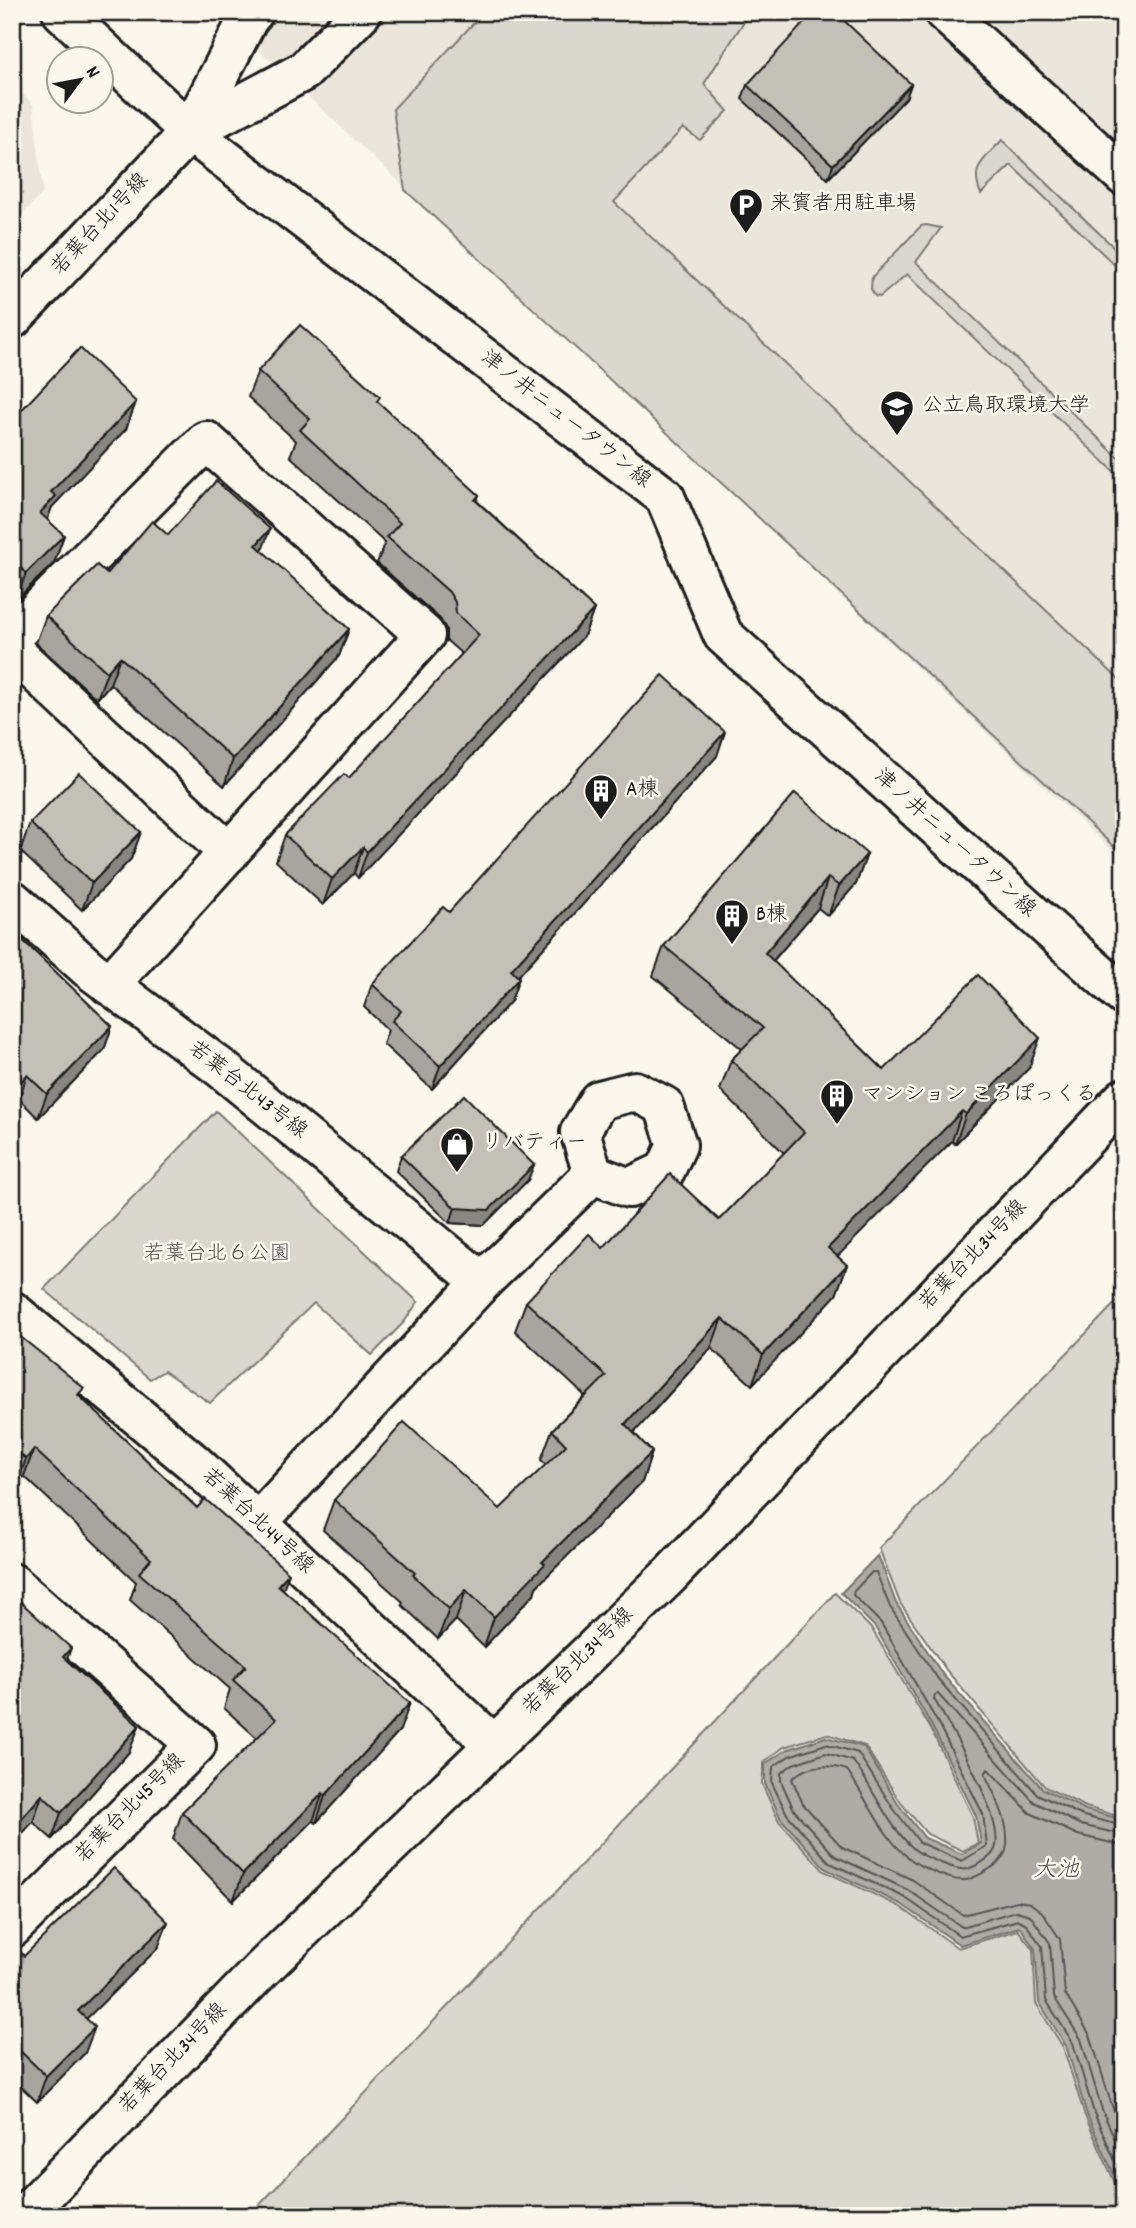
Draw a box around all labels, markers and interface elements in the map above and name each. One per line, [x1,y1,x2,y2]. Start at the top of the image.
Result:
north arrow [46,46,116,116]
text: N [78,62,105,84]
street label: 若葉台北1号線 [45,167,157,283]
parking icon: 来賓者用駐車場 [727,186,765,235]
place label: 来賓者用駐車場 [770,190,917,220]
street label: 津ノ井ニュータウン線 [473,344,657,496]
school or university icon: 公立鳥取環境大学 [878,388,916,437]
place label: 公立鳥取環境大学 [922,392,1090,422]
street label: 津ノ井ニュータウン線 [866,763,1042,925]
building icon: A棟 [582,772,620,821]
place label: A棟 [626,776,658,806]
building icon: B棟 [713,897,751,946]
place label: B棟 [756,901,787,931]
street label: 若葉台北43号線 [181,1035,313,1147]
building icon: マンション ころぽっくる [818,1077,856,1126]
place label: マンション ころぽっくる [862,1081,1097,1111]
shop icon: リバティー [438,1125,476,1174]
place label: リバティー [482,1129,587,1159]
street label: 若葉台北34号線 [913,1194,1035,1318]
park label: 若葉台北６公園 [144,1240,291,1270]
street label: 若葉台北44号線 [194,1462,320,1582]
street label: 若葉台北34号線 [517,1601,641,1723]
street label: 若葉台北45号線 [69,1747,193,1871]
water label: 大池 [1033,1855,1080,1888]
street label: 若葉台北34号線 [113,1997,235,2121]

